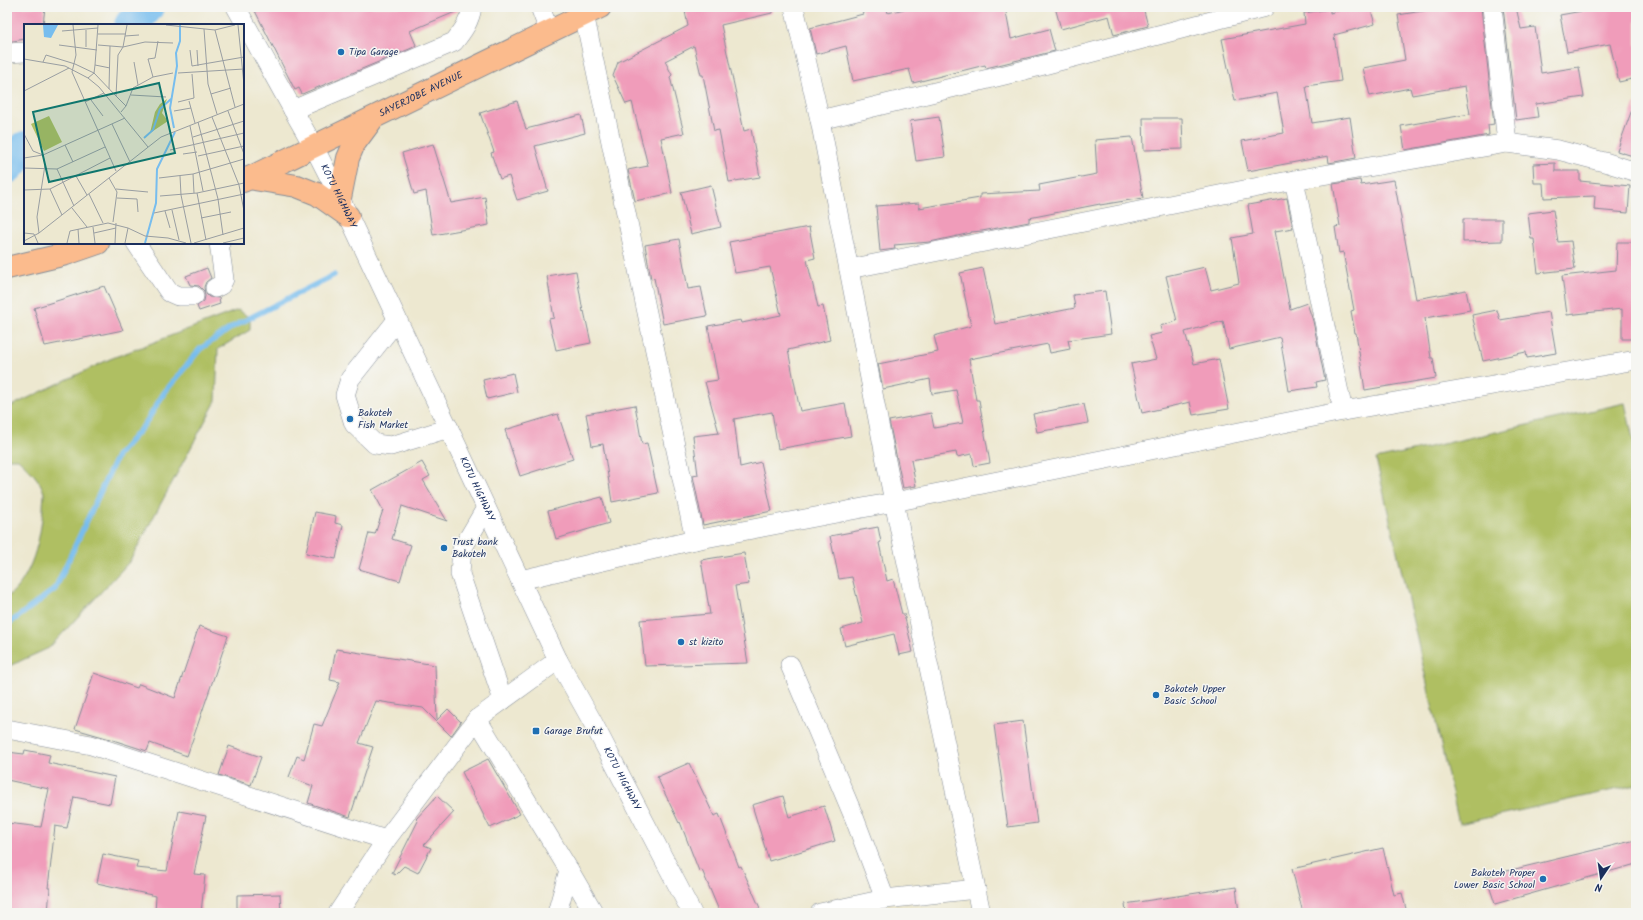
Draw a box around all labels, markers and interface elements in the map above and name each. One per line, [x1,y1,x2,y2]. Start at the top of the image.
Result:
inset map [24,24,244,244]
place label: Tipa Garage [349,44,399,60]
marker: Tipa Garage [336,47,346,57]
street label: SAYERJOBE AVENUE [376,66,467,122]
street label: KOTU HIGHWAY [316,161,362,232]
place label: Bakoteh Fish Market [358,405,408,433]
marker: Bakoteh Fish Market [345,414,355,424]
street label: KOTU HIGHWAY [455,454,500,525]
place label: Trust bank Bakoteh [452,534,498,562]
marker: Trust bank Bakoteh [439,543,449,553]
place label: st kizito [689,634,724,650]
marker: st kizito [676,637,686,647]
place label: Bakoteh Upper Basic School [1164,681,1226,709]
marker: Bakoteh Upper Basic School [1151,690,1161,700]
place label: Garage Brufut [544,723,603,739]
marker: Garage Brufut [531,726,541,736]
street label: KOTU HIGHWAY [599,744,646,814]
north arrow [1581,858,1621,898]
place label: Bakoteh Proper Lower Basic School [1454,865,1536,893]
marker: Bakoteh Proper Lower Basic School [1538,874,1548,884]
text: N [1594,877,1604,896]

